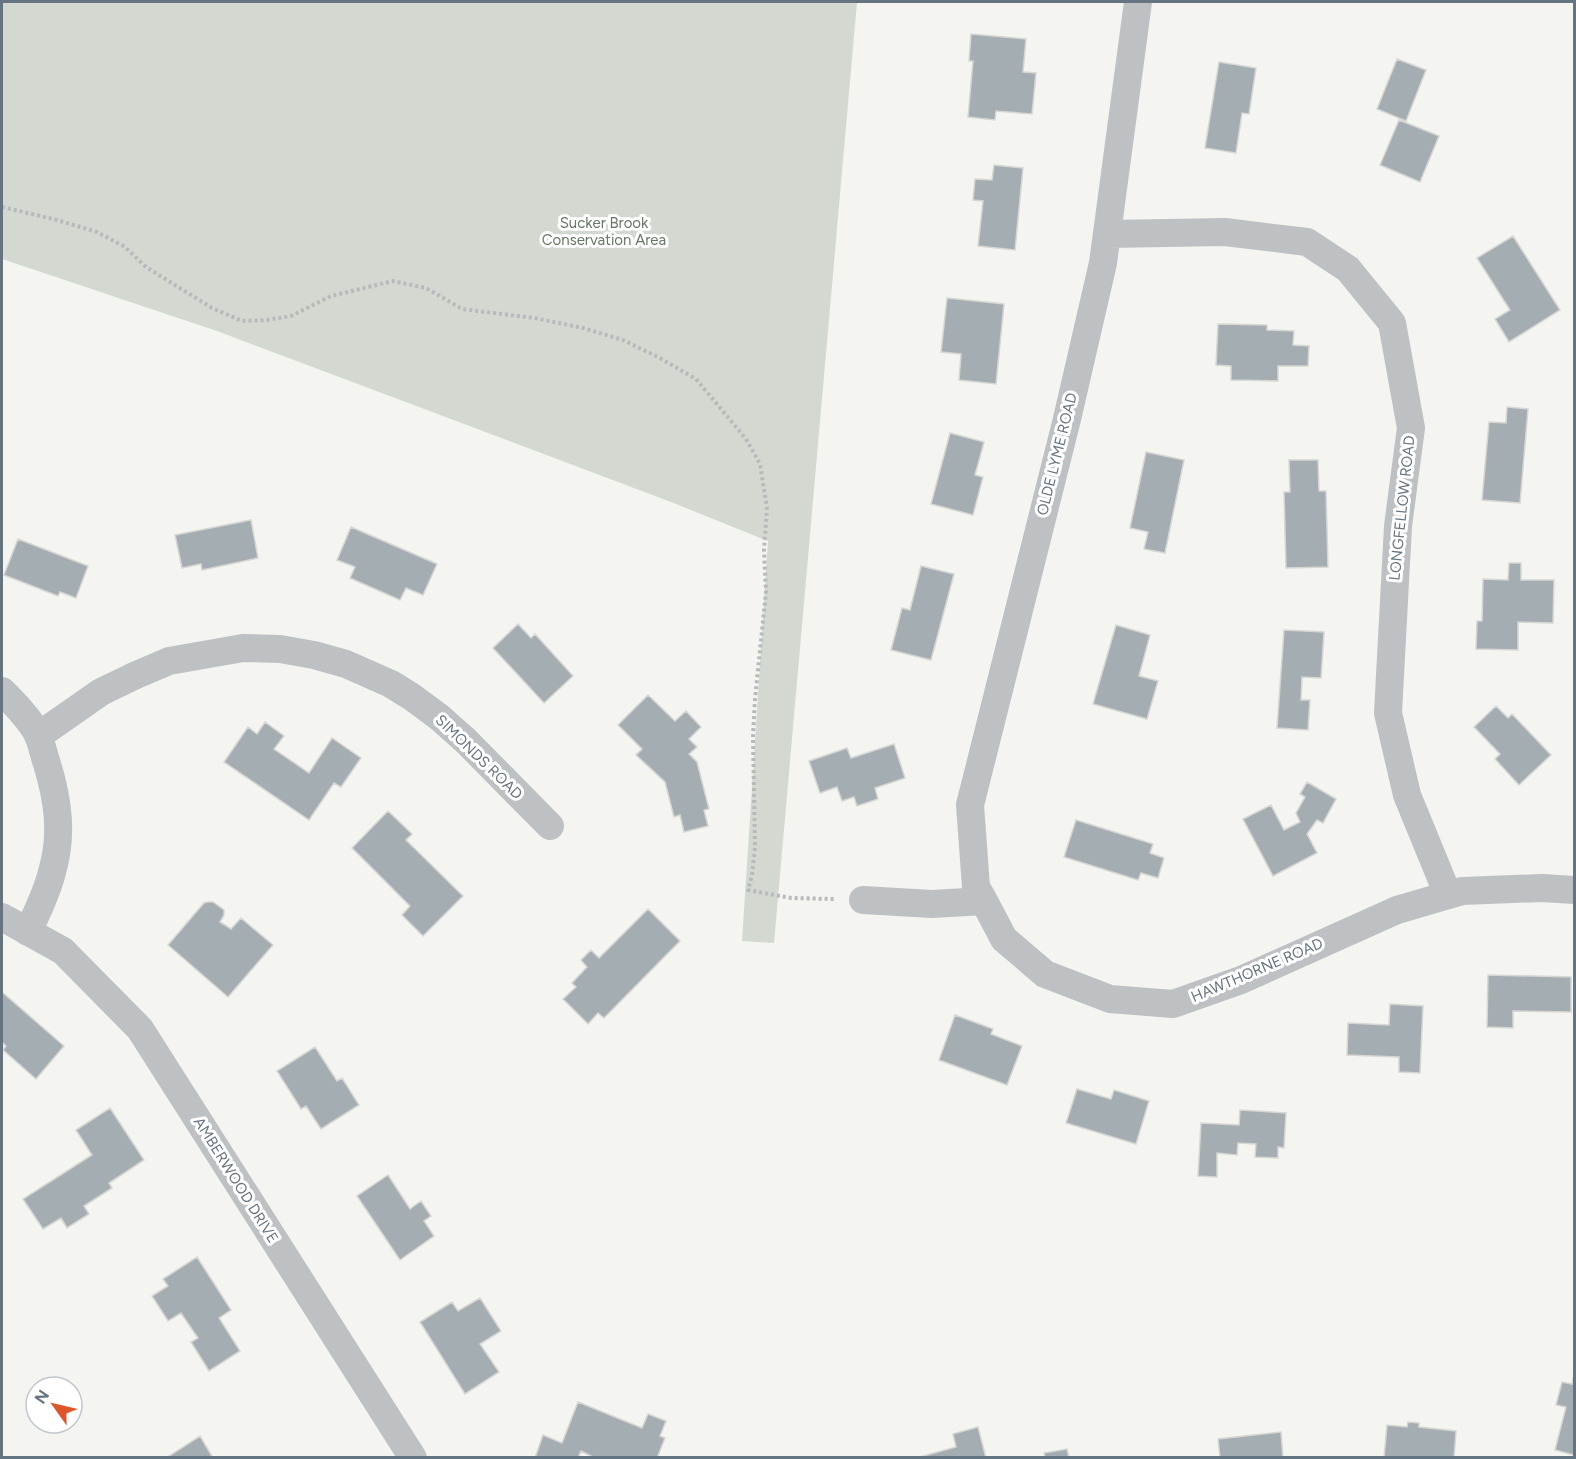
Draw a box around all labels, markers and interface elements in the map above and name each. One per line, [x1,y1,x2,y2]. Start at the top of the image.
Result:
park label: Sucker Brook Conservation Area [542,214,666,249]
street label: OLDE LYME ROAD [1033,391,1081,517]
street label: LONGFELLOW ROAD [1385,435,1419,581]
street label: SIMONDS ROAD [432,711,526,803]
street label: HAWTHORNE ROAD [1188,934,1326,1006]
street label: AMBERWOOD DRIVE [190,1114,282,1246]
north arrow [24,1375,84,1435]
text: N [31,1386,53,1407]

